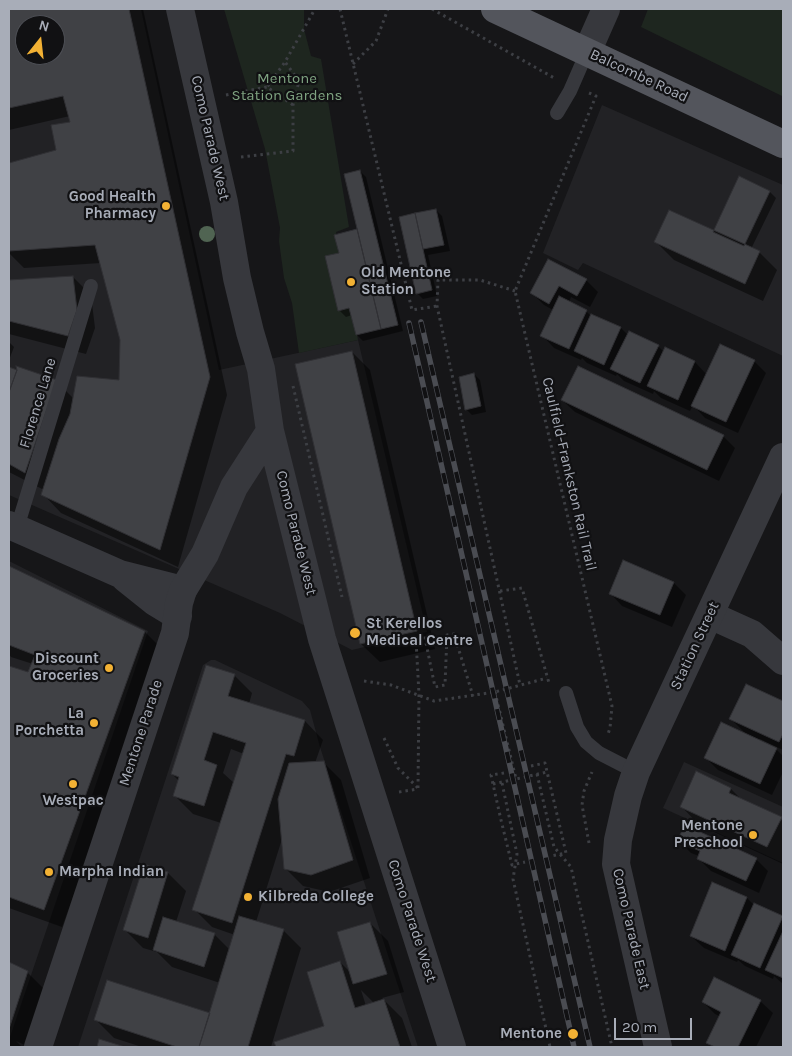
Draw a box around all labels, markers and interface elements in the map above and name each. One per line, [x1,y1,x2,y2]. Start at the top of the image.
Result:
north arrow [15,15,65,65]
text: N [37,17,51,36]
street label: Balcombe Road [587,45,691,107]
park label: Mentone Station Gardens [232,70,342,105]
street label: Como Parade West [187,74,233,202]
place label: Good Health Pharmacy [69,188,156,223]
marker: Good Health Pharmacy [160,200,172,212]
place label: Old Mentone Station [361,264,451,299]
marker: Old Mentone Station [345,276,357,288]
street label: Florence Lane [16,356,60,450]
street label: Caulfield-Frankston Rail Trail [538,375,600,573]
street label: Como Parade West [272,469,320,597]
street label: Station Street [667,599,723,693]
place label: St Kerellos Medical Centre [366,615,473,650]
marker: St Kerellos Medical Centre [348,626,362,640]
place label: Discount Groceries [32,650,99,685]
marker: Discount Groceries [103,662,115,674]
street label: Mentone Parade [115,678,167,788]
place label: La Porchetta [15,705,84,740]
marker: La Porchetta [88,717,100,729]
marker: Westpac [67,778,79,790]
place label: Westpac [42,792,104,810]
place label: Mentone Preschool [674,817,743,852]
marker: Mentone Preschool [747,829,759,841]
street label: Como Parade West [384,857,440,985]
place label: Marpha Indian [59,863,164,881]
marker: Marpha Indian [43,866,55,878]
street label: Como Parade East [608,867,654,991]
place label: Kilbreda College [258,888,374,906]
marker: Kilbreda College [242,891,254,903]
scale bar [617,1008,694,1040]
text: 20 m [622,1018,657,1036]
place label: Mentone [500,1025,562,1043]
marker: Mentone [566,1027,580,1041]

